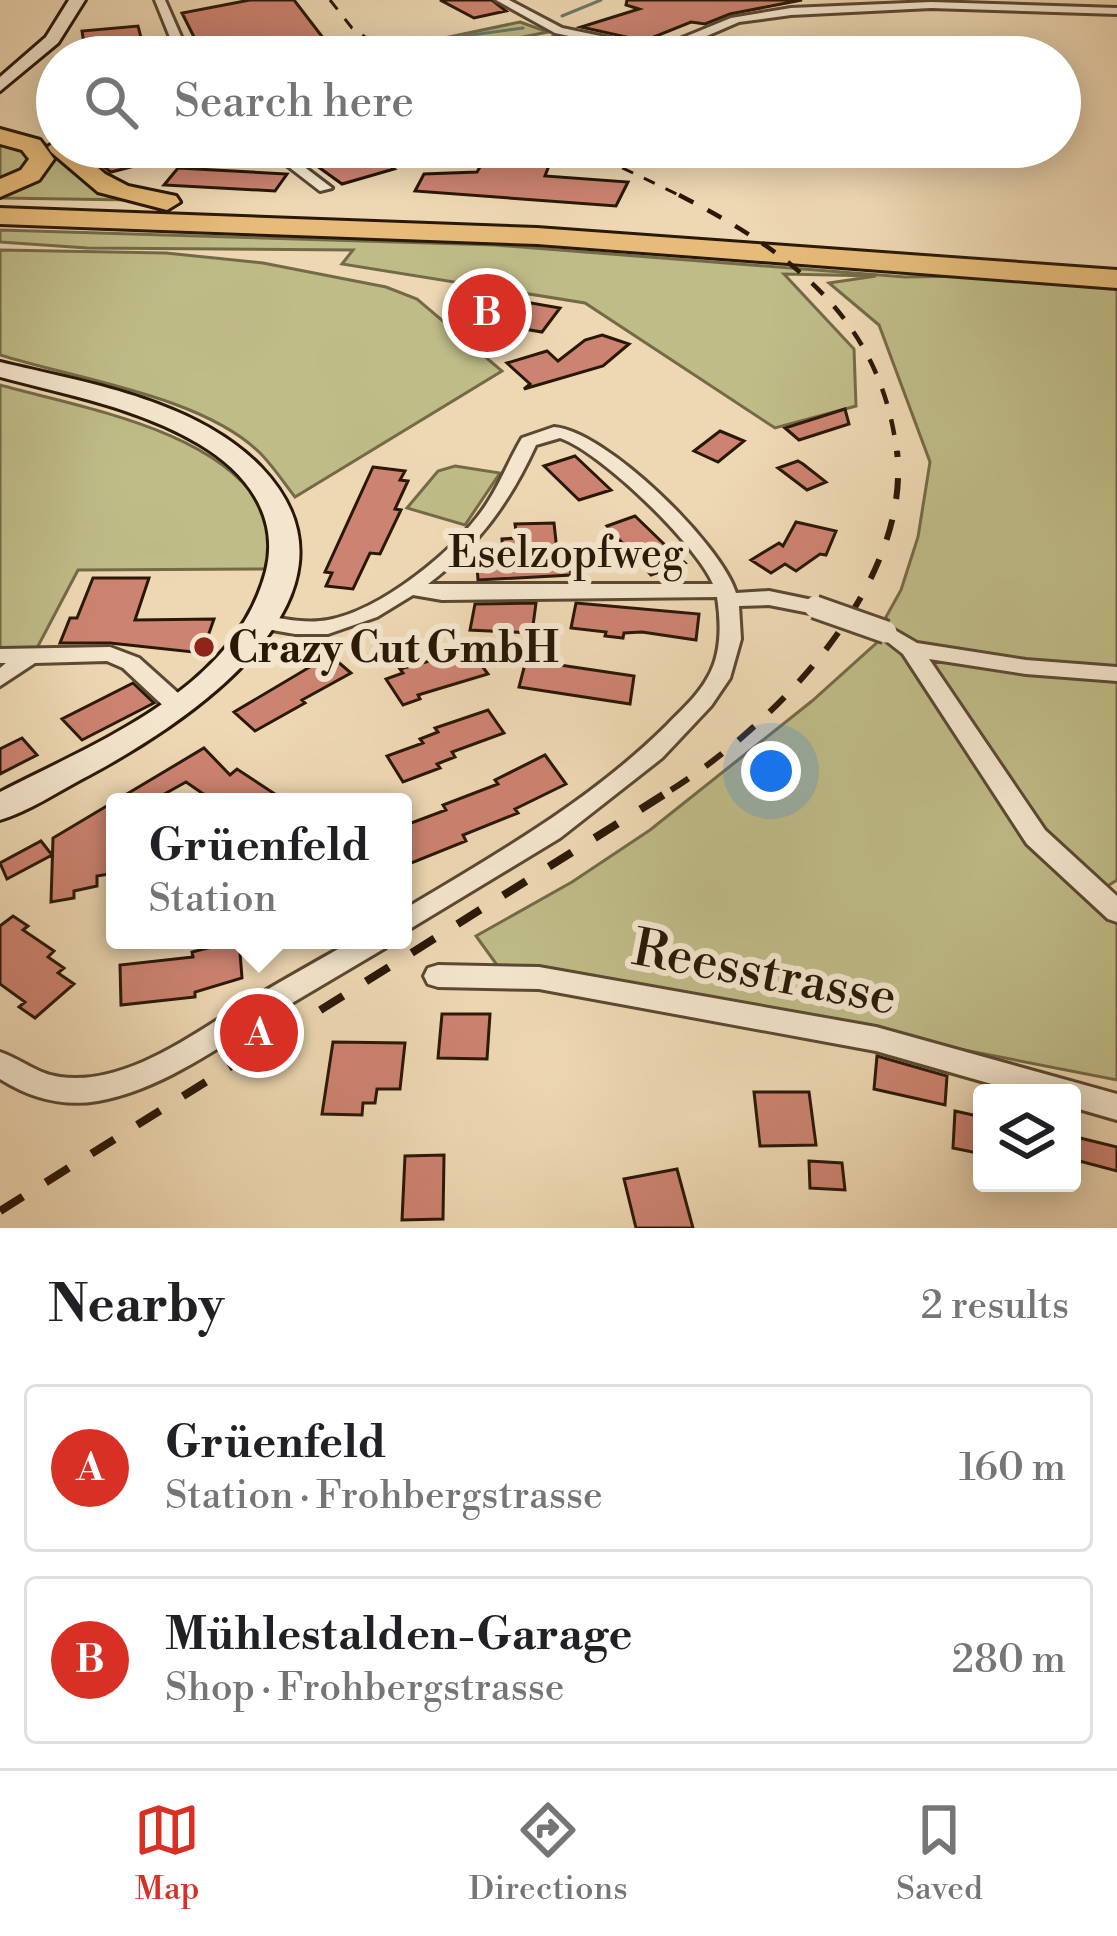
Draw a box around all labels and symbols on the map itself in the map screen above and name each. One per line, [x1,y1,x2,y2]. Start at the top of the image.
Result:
pin: B [448,268,526,358]
street label: Eselzopfweg [448,528,684,582]
place label: Crazy Cut GmbH [228,623,559,676]
marker: Crazy Cut GmbH [191,634,217,660]
your location [741,741,801,801]
street label: Reesstrasse [627,917,902,1031]
pin: A [220,988,298,1078]

